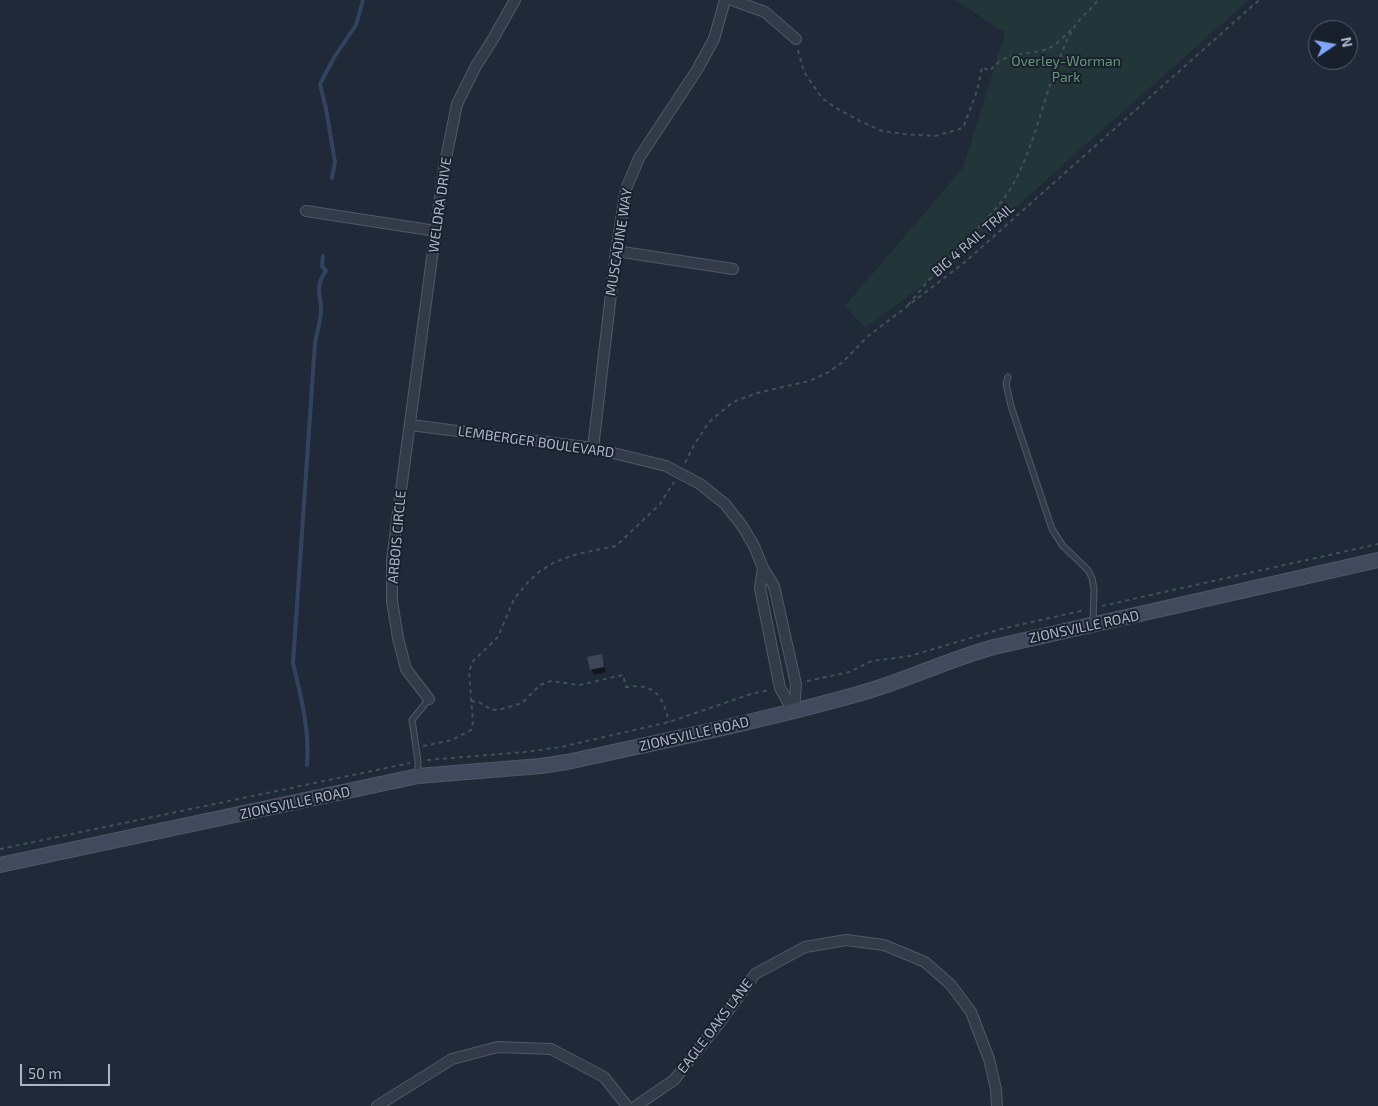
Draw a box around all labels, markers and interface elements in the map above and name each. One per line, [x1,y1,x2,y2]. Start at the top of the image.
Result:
north arrow [1308,20,1358,70]
text: N [1338,35,1357,49]
park label: Overley-Worman Park [1011,53,1121,85]
street label: WELDRA DRIVE [425,156,455,254]
street label: MUSCADINE WAY [602,187,636,297]
street label: BIG 4 RAIL TRAIL [928,200,1018,280]
street label: LEMBERGER BOULEVARD [457,423,615,461]
street label: ARBOIS CIRCLE [385,490,409,584]
street label: ZIONSVILLE ROAD [1027,607,1141,647]
street label: ZIONSVILLE ROAD [637,713,751,755]
street label: ZIONSVILLE ROAD [238,783,352,823]
street label: EAGLE OAKS LANE [674,975,756,1077]
scale bar [22,1054,112,1086]
text: 50 m [28,1064,62,1082]

